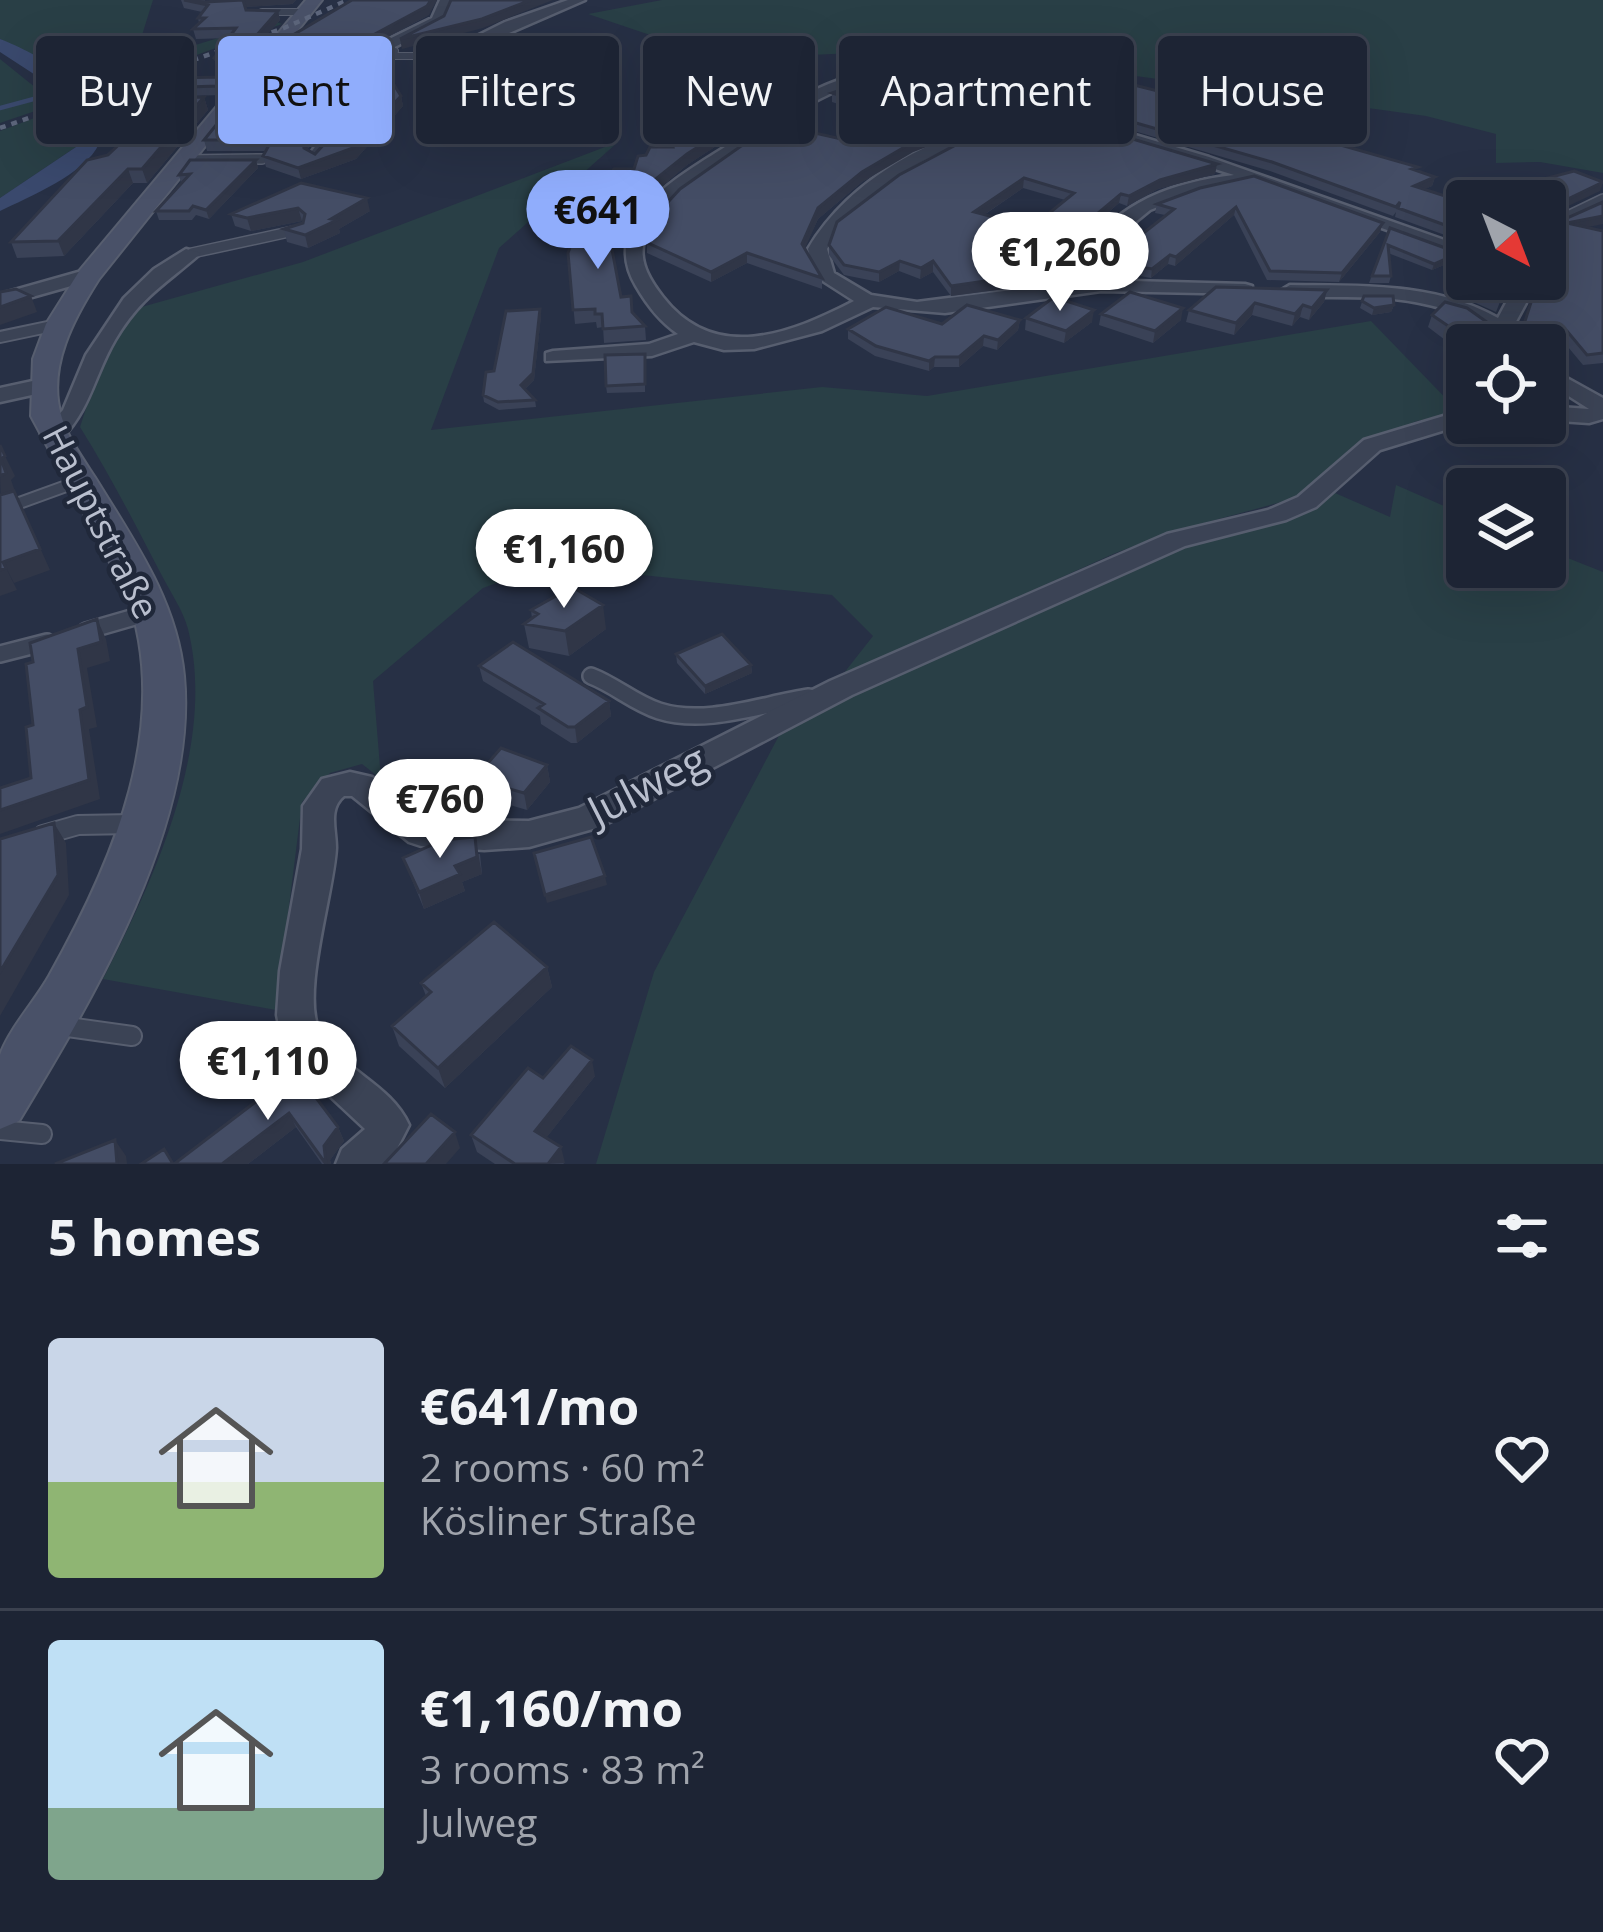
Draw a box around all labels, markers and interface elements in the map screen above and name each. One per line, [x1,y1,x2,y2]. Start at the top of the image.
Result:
chip: Buy [36,36,194,144]
chip: Rent [218,36,392,144]
chip: Filters [416,36,619,144]
chip: New [643,36,815,144]
chip: Apartment [839,36,1134,144]
chip: House [1158,36,1367,144]
pin: €641 [527,170,669,272]
north arrow [1446,180,1566,300]
map controls [1446,180,1566,588]
text: €641 [553,182,643,235]
pin: €1,260 [962,212,1158,314]
text: €1,260 [999,224,1121,277]
button: locate [1446,324,1566,444]
street label: Hauptstraße [32,417,171,627]
button: layers [1446,468,1566,588]
pin: €1,160 [466,509,662,611]
text: €1,160 [503,521,625,574]
street label: Julweg [573,730,716,840]
pin: €760 [369,759,511,861]
text: €760 [395,771,485,824]
pin: €1,110 [170,1021,366,1123]
text: €1,110 [207,1033,329,1086]
text: 5 homes [48,1201,261,1271]
icon: filters [1489,1203,1555,1269]
text: €641/mo [420,1370,639,1440]
icon: home [144,1386,288,1530]
icon: heart [1489,1425,1555,1491]
text: 2 rooms · 60 m² [420,1440,705,1493]
text: Kösliner Straße [420,1493,697,1546]
text: €1,160/mo [420,1672,683,1742]
icon: home [144,1688,288,1832]
icon: heart [1489,1727,1555,1793]
text: 3 rooms · 83 m² [420,1742,705,1795]
text: Julweg [420,1795,538,1848]

